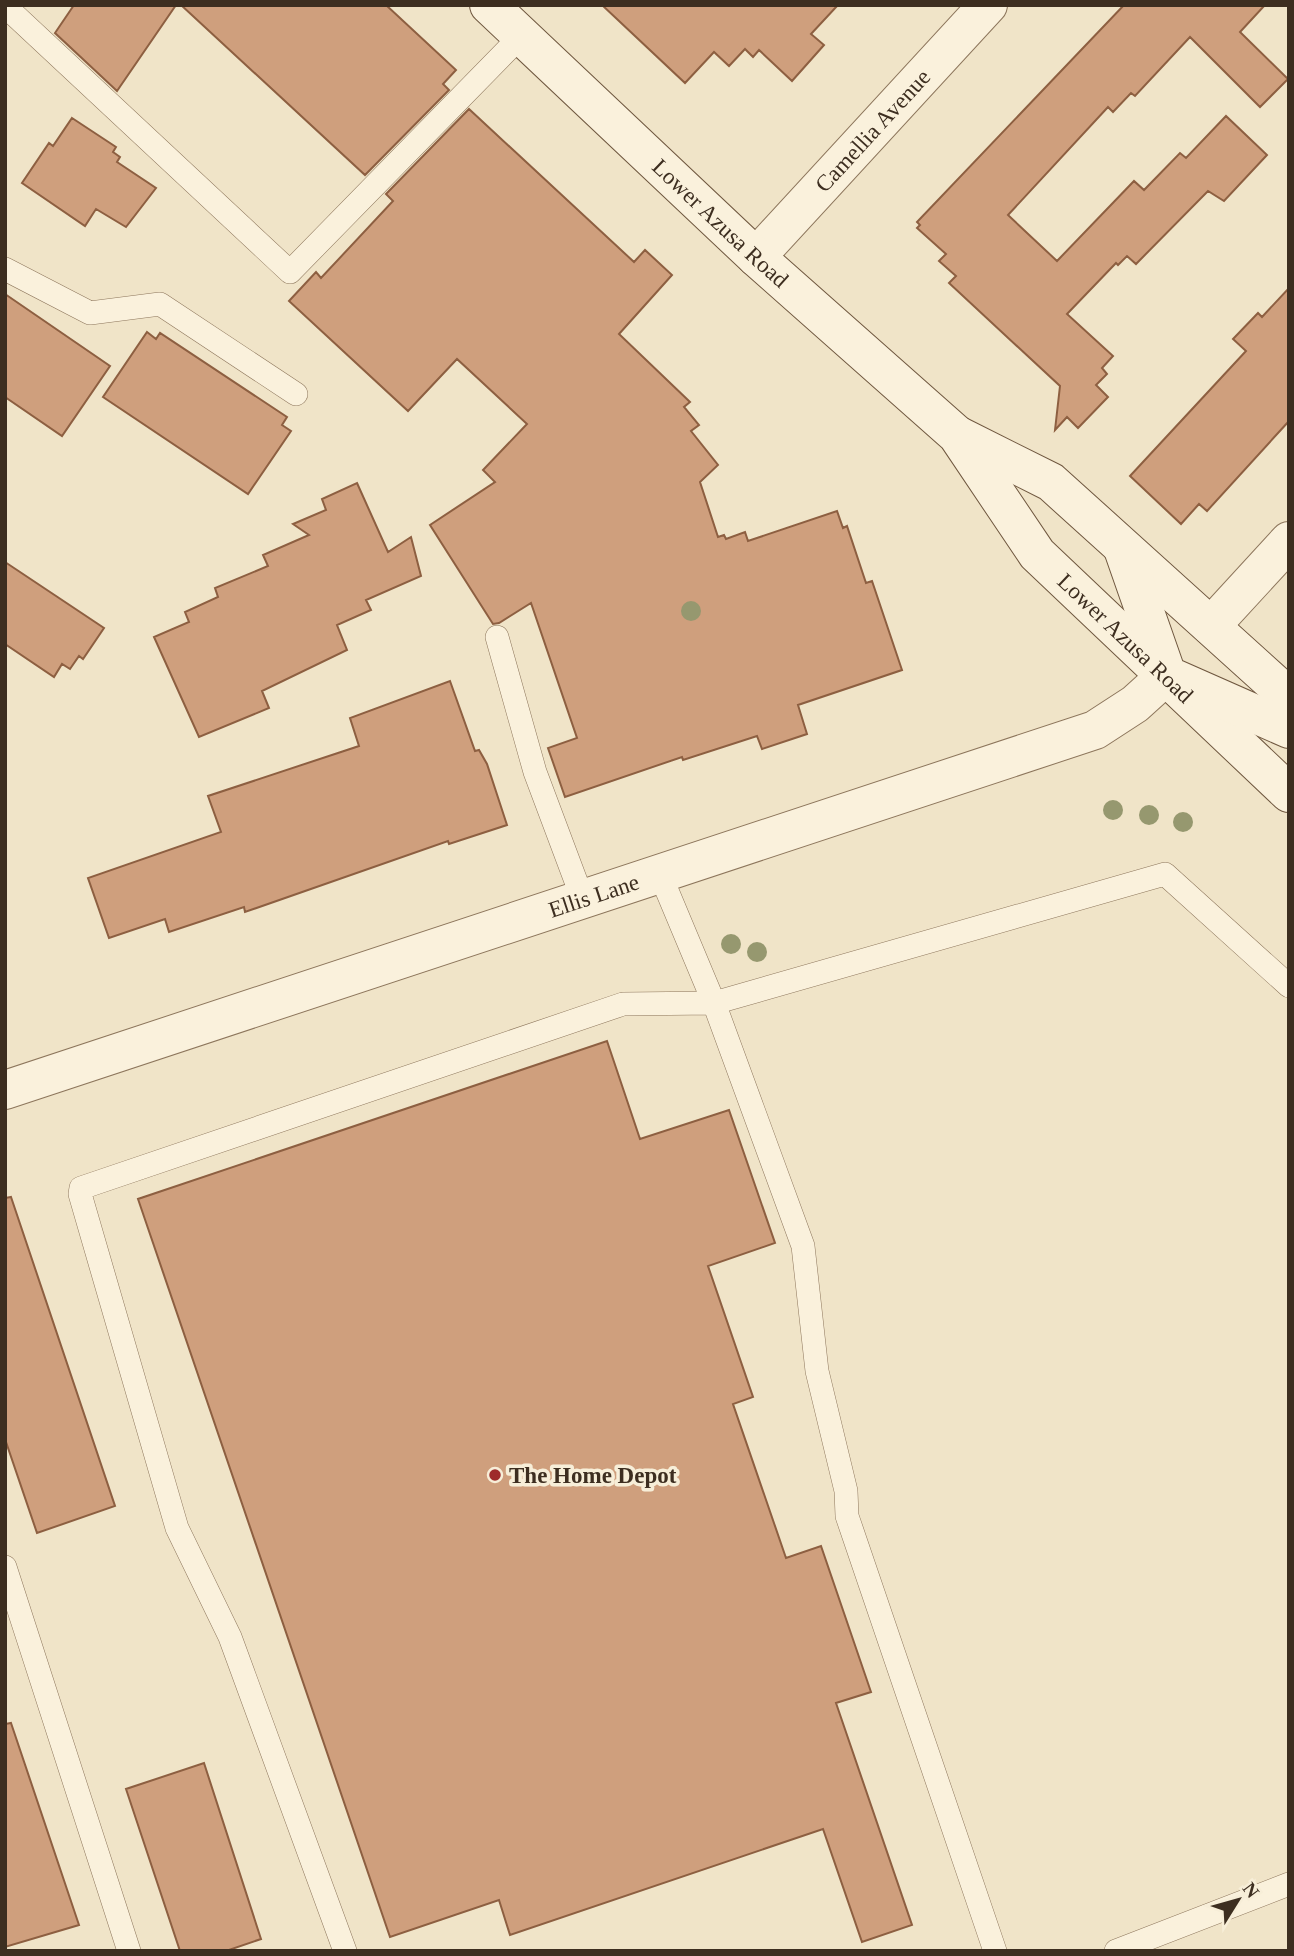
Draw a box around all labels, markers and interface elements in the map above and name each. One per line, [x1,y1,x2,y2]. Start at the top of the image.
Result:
street label: Camellia Avenue [810,64,935,197]
street label: Lower Azusa Road [647,154,794,293]
street label: Lower Azusa Road [1053,569,1198,708]
street label: Ellis Lane [545,869,642,923]
place label: The Home Depot [509,1463,677,1488]
marker: The Home Depot [487,1467,503,1483]
north arrow [1203,1865,1273,1935]
text: N [1239,1878,1264,1902]

